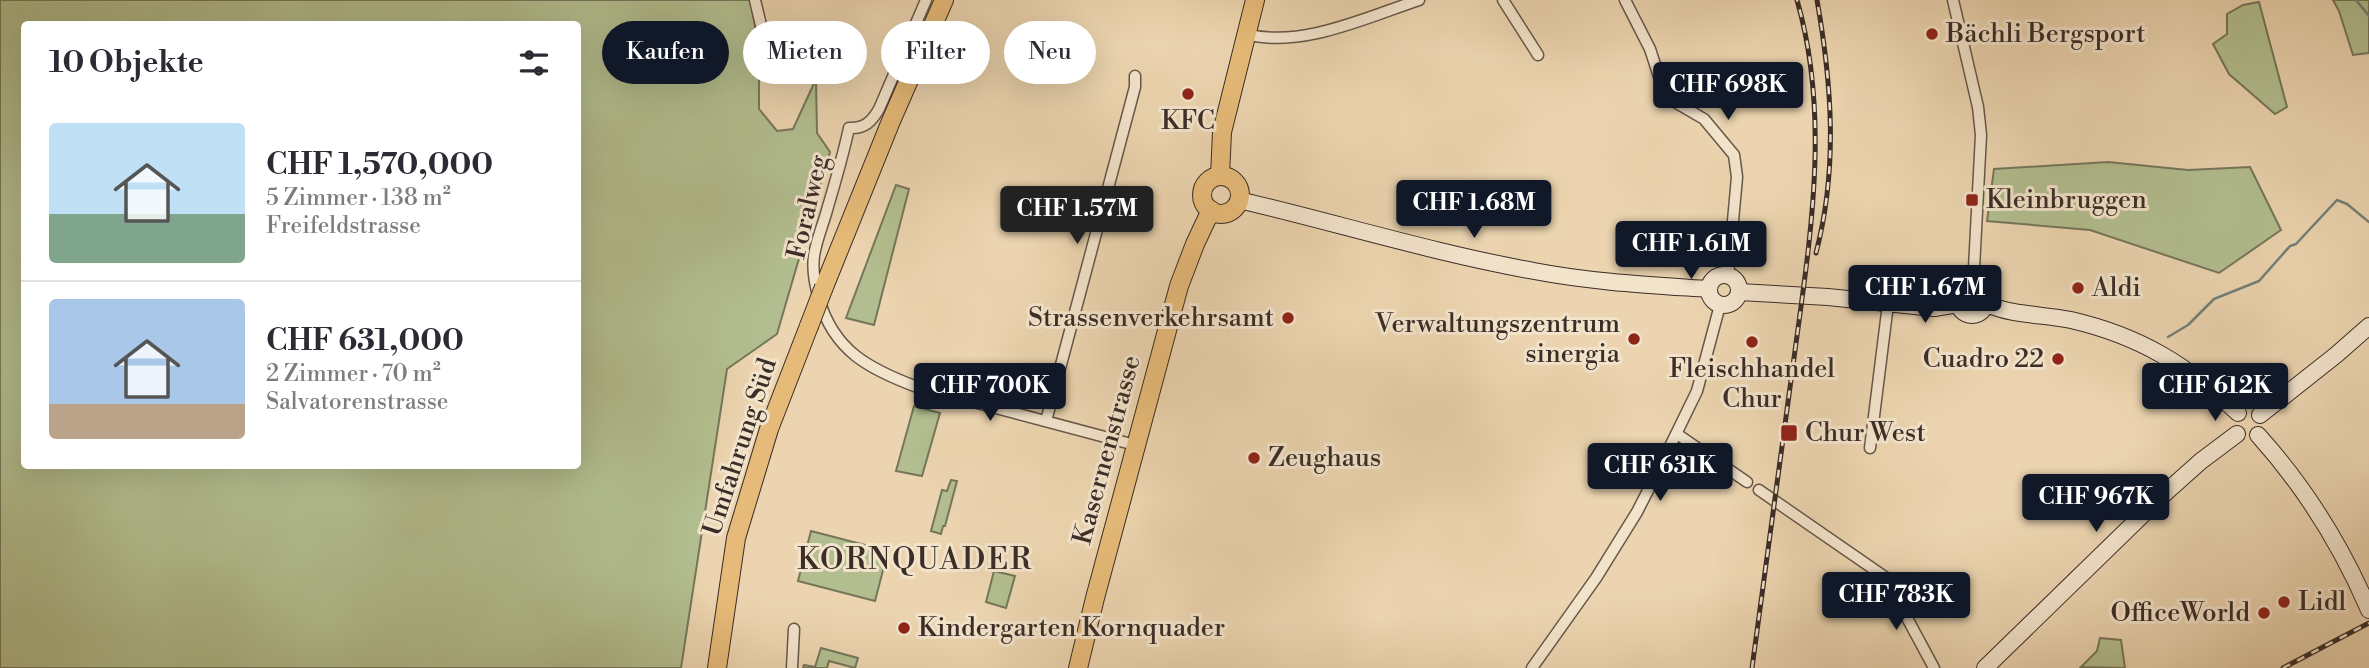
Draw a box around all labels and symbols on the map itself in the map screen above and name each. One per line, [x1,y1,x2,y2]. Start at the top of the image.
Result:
place label: Bächli Bergsport [1945,18,2146,50]
marker: Bächli Bergsport [1924,26,1940,42]
pin: CHF 698K [1656,62,1800,122]
marker: KFC [1180,86,1196,102]
place label: KFC [1161,105,1215,137]
street label: Foralweg [780,151,836,262]
pin: CHF 1.68M [1394,180,1554,240]
place label: Kleinbruggen [1986,184,2147,216]
pin: CHF 1.57M [997,187,1157,246]
marker: Kleinbruggen [1964,192,1980,208]
pin: CHF 1.61M [1611,222,1771,281]
pin: CHF 1.67M [1845,266,2005,325]
place label: Aldi [2091,272,2141,304]
marker: Aldi [2070,280,2086,296]
place label: Strassenverkehrsamt [1028,302,1274,334]
place label: Verwaltungszentrum sinergia [1374,308,1621,370]
marker: Strassenverkehrsamt [1280,310,1296,326]
marker: Verwaltungszentrum sinergia [1626,331,1642,347]
marker: Fleischhandel Chur [1744,334,1760,350]
place label: Cuadro 22 [1923,343,2044,375]
marker: Cuadro 22 [2050,351,2066,367]
street label: Kasernenstrasse [1066,352,1148,548]
place label: Fleischhandel Chur [1669,353,1835,415]
street label: Umfahrung Süd [696,354,784,540]
pin: CHF 700K [918,364,1062,423]
pin: CHF 612K [2143,364,2287,423]
place label: Chur West [1805,417,1926,449]
marker: Chur West [1779,423,1799,443]
place label: Zeughaus [1268,442,1381,474]
pin: CHF 631K [1588,444,1732,503]
marker: Zeughaus [1246,450,1262,466]
pin: CHF 967K [2024,475,2168,534]
district label: KORNQUADER [797,541,1033,579]
pin: CHF 783K [1824,572,1968,632]
place label: Lidl [2298,586,2347,618]
marker: Lidl [2276,594,2292,610]
place label: OfficeWorld [2110,597,2250,629]
marker: OfficeWorld [2256,605,2272,621]
place label: Kindergarten Kornquader [918,612,1225,644]
marker: Kindergarten Kornquader [896,620,912,636]

